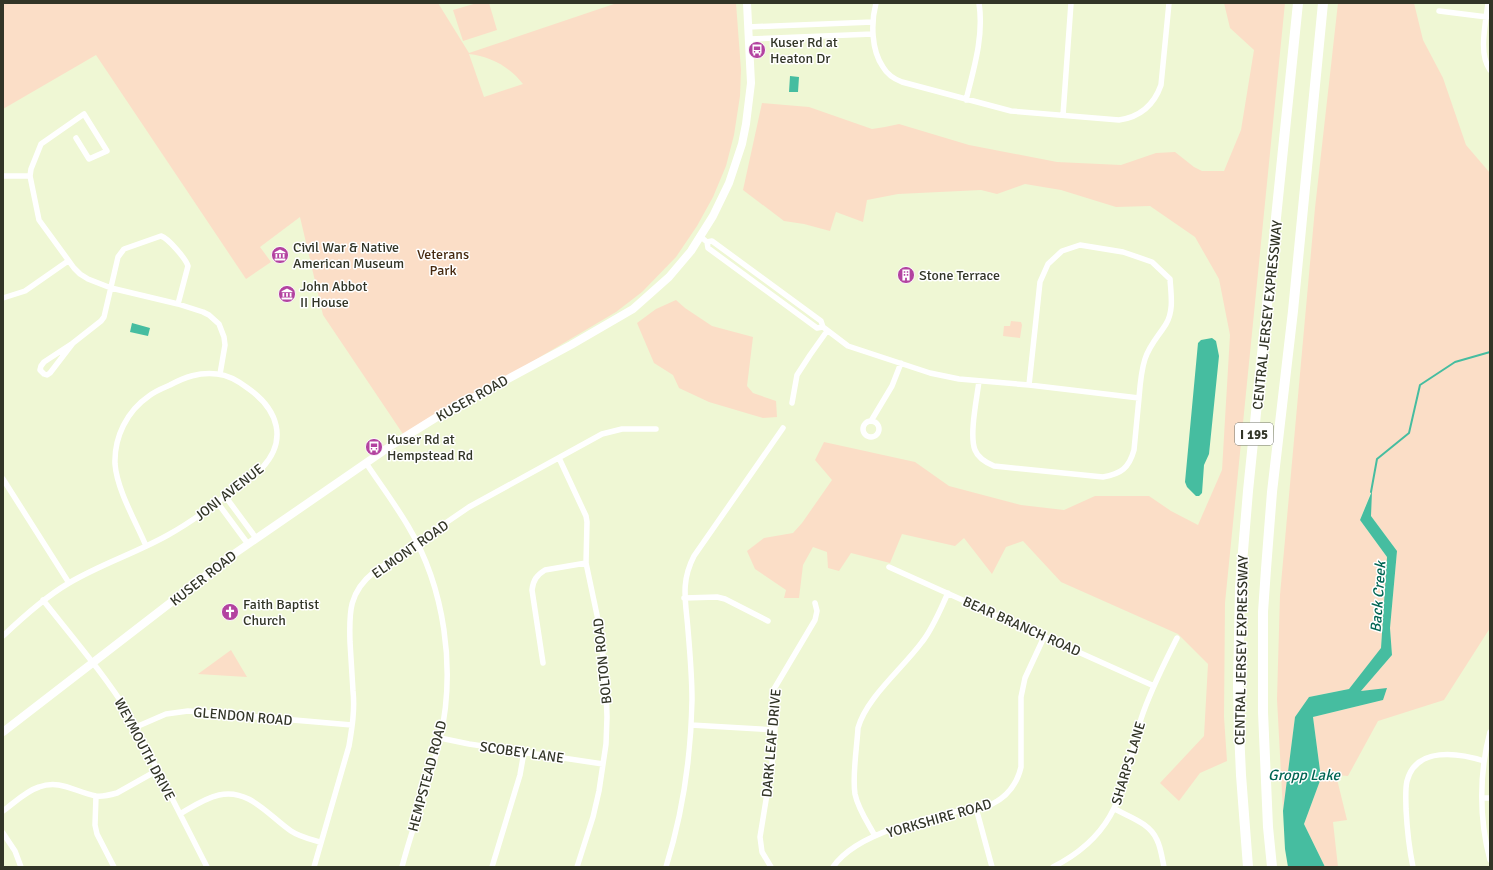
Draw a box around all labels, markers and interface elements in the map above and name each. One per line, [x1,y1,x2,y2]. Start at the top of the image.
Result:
place label: Kuser Rd at Heaton Dr [770,34,838,67]
bus stop icon: Kuser Rd at Heaton Dr [747,40,767,60]
street label: CENTRAL JERSEY EXPRESSWAY [1249,219,1286,411]
place label: Civil War & Native American Museum [293,239,404,272]
museum icon: Civil War & Native American Museum [270,245,290,265]
park label: Veterans Park [417,246,469,279]
building icon: Stone Terrace [896,265,916,285]
place label: Stone Terrace [919,267,1000,284]
place label: John Abbot II House [300,278,367,311]
museum icon: John Abbot II House [277,284,297,304]
street label: KUSER ROAD [433,372,511,425]
road number: I 195 [1235,423,1273,445]
place label: Kuser Rd at Hempstead Rd [387,431,473,464]
bus stop icon: Kuser Rd at Hempstead Rd [364,437,384,457]
street label: JONI AVENUE [191,460,267,525]
street label: ELMONT ROAD [369,517,452,582]
street label: KUSER ROAD [167,547,240,610]
street label: CENTRAL JERSEY EXPRESSWAY [1231,555,1252,745]
water label: Back Creek [1367,559,1390,633]
street label: BEAR BRANCH ROAD [960,593,1083,660]
place label: Faith Baptist Church [243,596,319,629]
church icon: Faith Baptist Church [220,602,240,622]
street label: BOLTON ROAD [590,617,615,705]
street label: DARK LEAF DRIVE [758,688,785,798]
street label: WEYMOUTH DRIVE [110,695,179,803]
street label: GLENDON ROAD [193,704,293,729]
street label: HEMPSTEAD ROAD [404,719,451,834]
street label: SHARPS LANE [1108,719,1149,807]
street label: SCOBEY LANE [479,738,565,767]
water label: Gropp Lake [1268,766,1341,784]
street label: YORKSHIRE ROAD [885,795,994,842]

